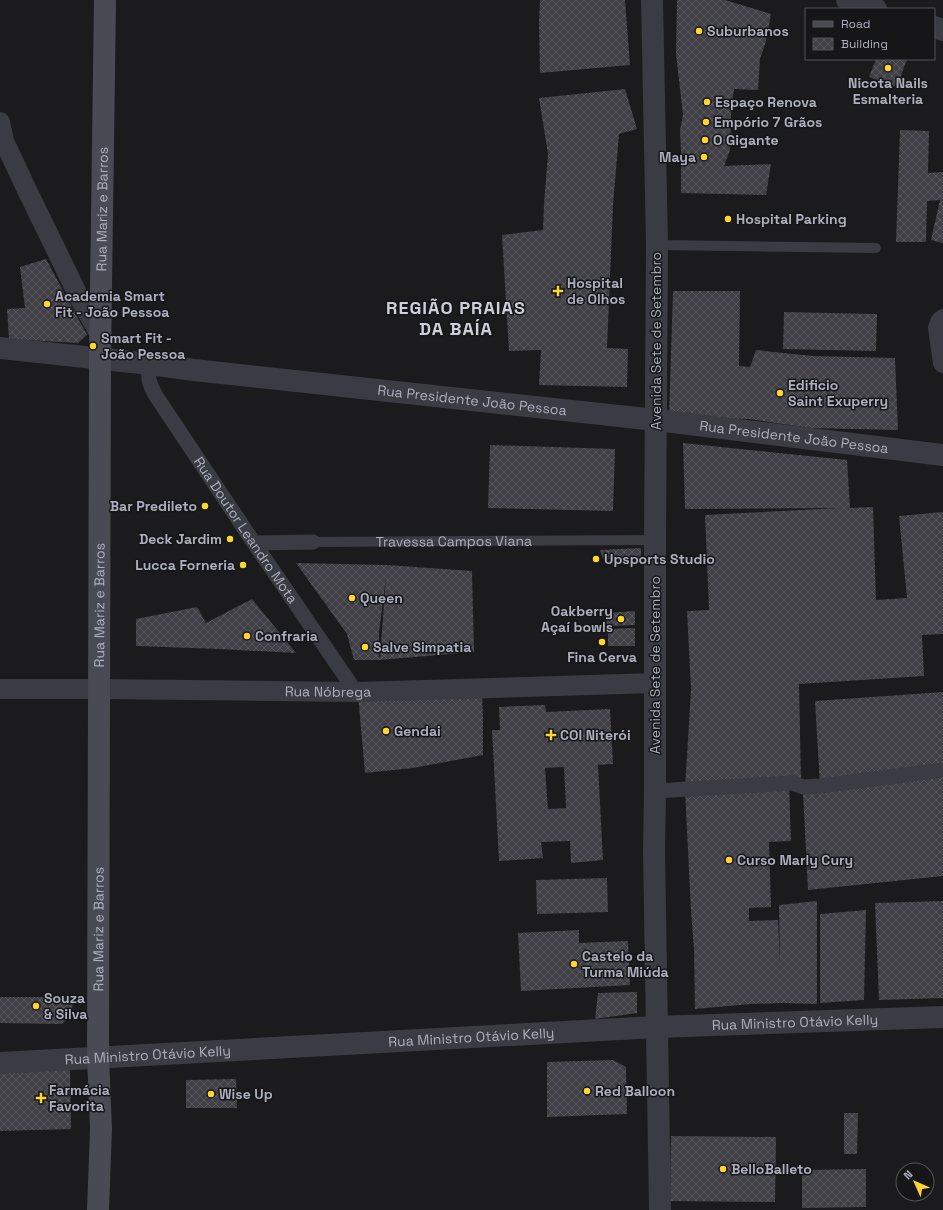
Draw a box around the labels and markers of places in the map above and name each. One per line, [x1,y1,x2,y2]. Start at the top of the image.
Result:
place label: Suburbanos [707,22,789,40]
marker: Suburbanos [694,26,704,36]
marker: Nicota Nails Esmalteria [883,63,893,73]
place label: Nicota Nails Esmalteria [848,74,928,108]
place label: Espaço Renova [715,93,817,111]
marker: Espaço Renova [702,97,712,107]
place label: Empório 7 Grãos [714,113,822,131]
marker: Empório 7 Grãos [701,117,711,127]
place label: O Gigante [713,131,779,149]
marker: O Gigante [700,135,710,145]
place label: Maya [659,148,696,166]
marker: Maya [699,152,709,162]
place label: Hospital Parking [736,210,847,228]
marker: Hospital Parking [723,214,733,224]
place label: Hospital de Olhos [567,274,625,308]
marker: Hospital de Olhos [552,285,564,297]
place label: Academia Smart Fit - João Pessoa [55,287,169,321]
marker: Academia Smart Fit - João Pessoa [42,299,52,309]
place label: Smart Fit - João Pessoa [101,329,185,363]
marker: Smart Fit - João Pessoa [88,341,98,351]
place label: Edificio Saint Exuperry [788,376,888,410]
marker: Edificio Saint Exuperry [775,388,785,398]
place label: Bar Predileto [110,497,197,515]
marker: Bar Predileto [200,501,210,511]
place label: Deck Jardim [139,530,222,548]
marker: Deck Jardim [225,534,235,544]
place label: Upsports Studio [604,550,715,568]
marker: Upsports Studio [591,554,601,564]
place label: Lucca Forneria [135,556,235,574]
marker: Lucca Forneria [238,560,248,570]
place label: Queen [360,589,403,607]
marker: Queen [347,593,357,603]
place label: Oakberry Açaí bowls [541,602,613,636]
marker: Oakberry Açaí bowls [616,614,626,624]
place label: Confraria [255,627,318,645]
marker: Confraria [242,631,252,641]
marker: Fina Cerva [597,637,607,647]
place label: Salve Simpatia [373,638,471,656]
marker: Salve Simpatia [360,642,370,652]
place label: Fina Cerva [567,648,637,666]
place label: Gendai [394,722,441,740]
marker: Gendai [381,726,391,736]
place label: COI Niterói [560,726,631,744]
marker: COI Niterói [545,729,557,741]
place label: Curso Marly Cury [737,851,853,869]
marker: Curso Marly Cury [724,855,734,865]
place label: Castelo da Turma Miúda [582,947,669,981]
marker: Castelo da Turma Miúda [569,959,579,969]
place label: Souza & Silva [44,989,87,1023]
marker: Souza & Silva [31,1001,41,1011]
place label: Farmácia Favorita [49,1081,110,1115]
place label: Red Balloon [595,1082,675,1100]
place label: Wise Up [219,1085,273,1103]
marker: Red Balloon [582,1086,592,1096]
marker: Wise Up [206,1089,216,1099]
marker: Farmácia Favorita [36,1093,46,1103]
place label: BelloBalleto [731,1160,812,1178]
marker: BelloBalleto [718,1164,728,1174]

